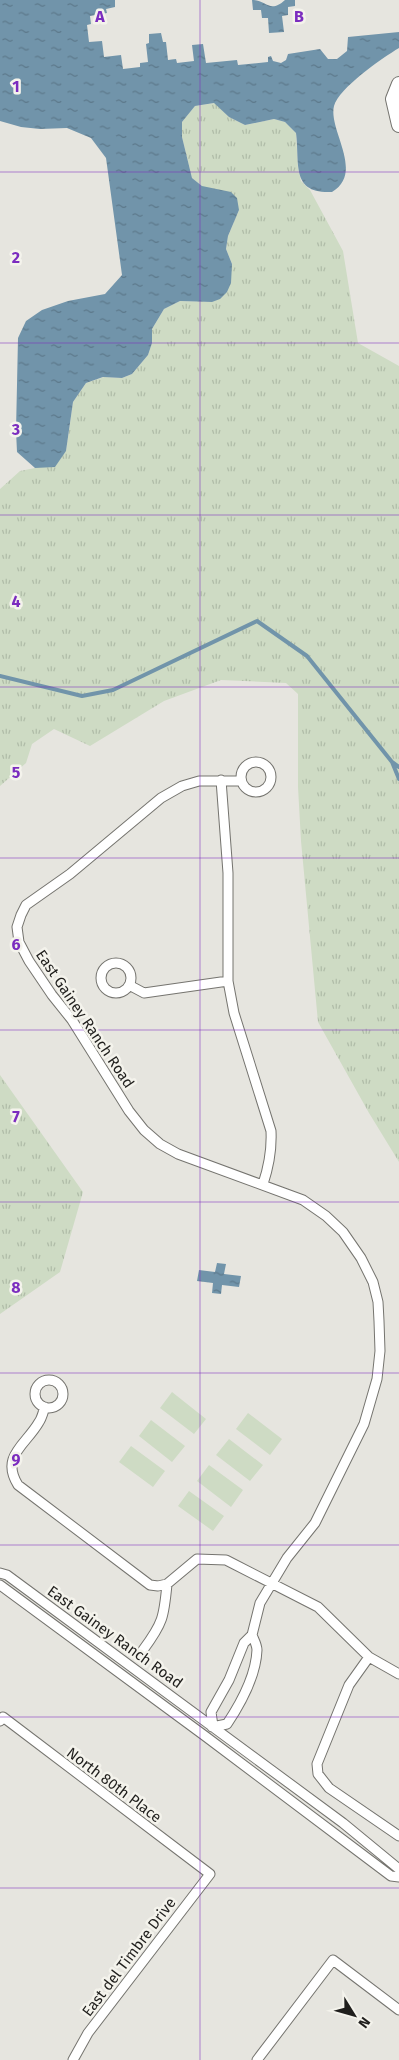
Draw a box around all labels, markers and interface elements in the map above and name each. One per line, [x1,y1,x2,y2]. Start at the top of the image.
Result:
text: A [94,7,105,26]
text: B [294,7,304,26]
text: 1 [12,77,20,96]
text: 2 [12,248,20,267]
text: 3 [11,420,20,439]
text: 4 [11,592,21,611]
text: 5 [12,763,21,782]
text: 6 [11,935,21,954]
street label: East Gainey Ranch Road [32,946,138,1092]
text: 7 [12,1107,20,1126]
text: 8 [11,1278,21,1297]
text: 9 [12,1450,21,1469]
street label: East Gainey Ranch Road [44,1582,186,1692]
street label: North 80th Place [63,1744,165,1826]
street label: East del Timbre Drive [78,1894,180,2020]
north arrow [329,1990,379,2040]
text: N [354,2014,374,2031]

